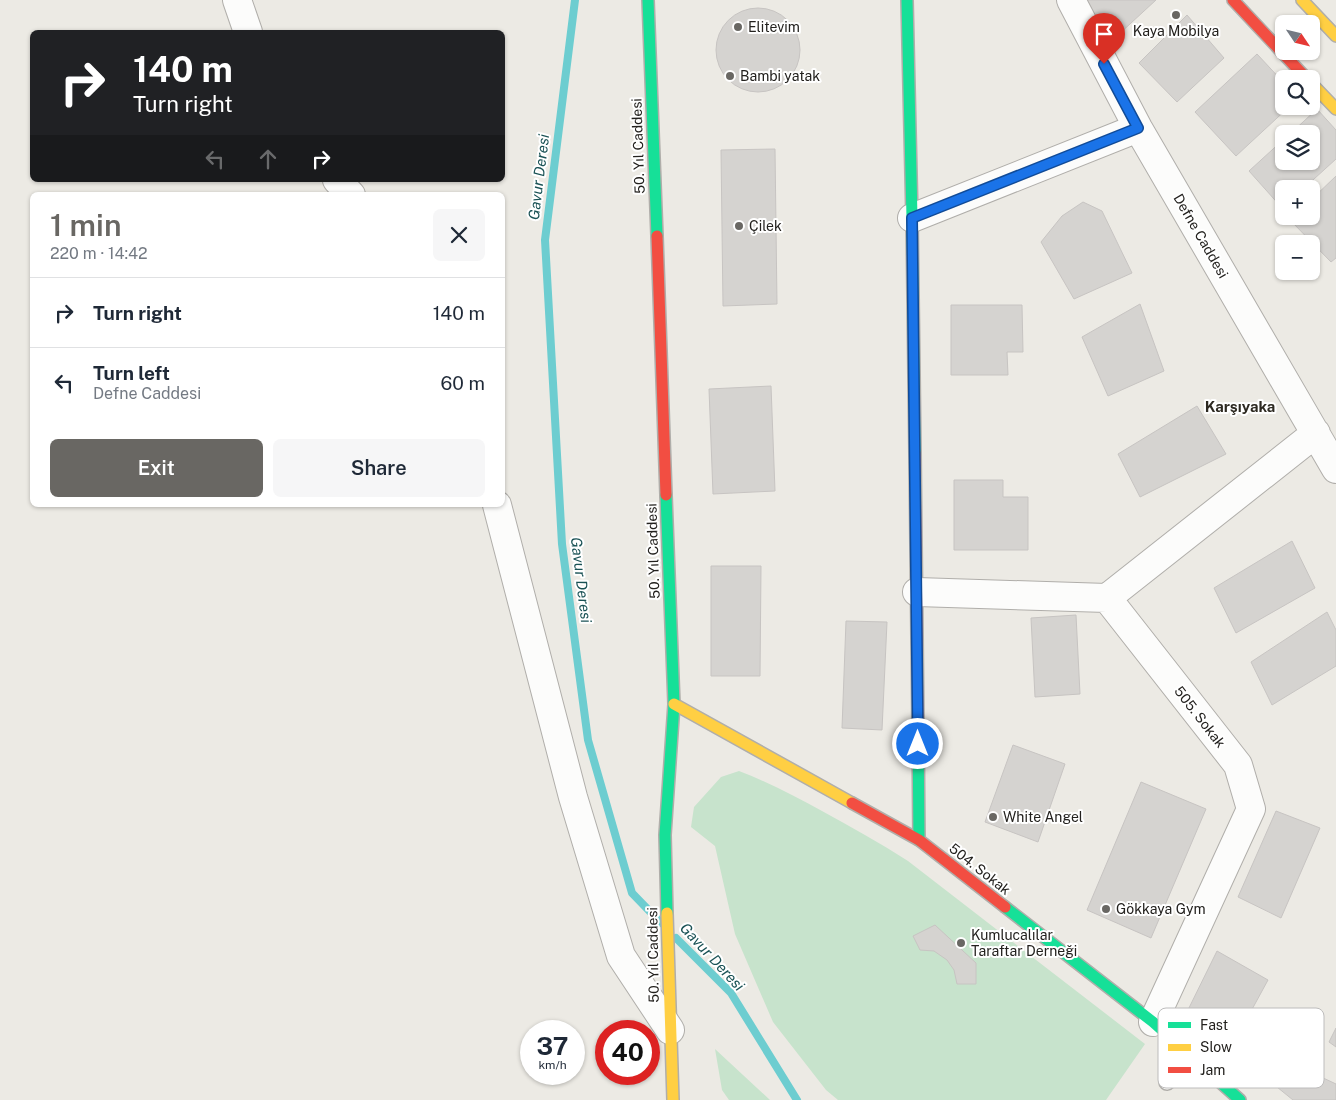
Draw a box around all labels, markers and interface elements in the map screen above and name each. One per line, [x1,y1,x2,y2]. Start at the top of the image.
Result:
marker: Kaya Mobilya [1170,9,1182,21]
pin [1083,13,1125,64]
north arrow [1275,15,1320,60]
map controls [1275,15,1320,280]
place label: Elitevim [748,19,800,35]
icon: arrive [1090,20,1118,48]
marker: Elitevim [732,21,744,33]
place label: Kaya Mobilya [1133,23,1219,39]
text: 140 m [133,49,233,90]
icon: right [50,50,115,115]
place label: Bambi yatak [740,68,820,84]
marker: Bambi yatak [724,70,736,82]
button: search [1275,70,1320,115]
text: Turn right [133,91,233,117]
street label: 50. Yıl Caddesi [628,98,648,194]
button: layers [1275,125,1320,170]
water label: Gavur Deresi [525,133,552,221]
icon: left [201,145,229,173]
icon: ahead [254,145,282,173]
icon: right [307,145,335,173]
button: + [1275,180,1320,225]
street label: Defne Caddesi [1170,191,1232,281]
text: 1 min [50,207,121,243]
button: close [433,209,485,261]
place label: Çilek [749,218,782,234]
marker: Çilek [733,220,745,232]
button: − [1275,235,1320,280]
text: 220 m · 14:42 [50,244,148,263]
icon: right [50,299,78,327]
text: Turn right [93,302,182,324]
text: 140 m [433,302,485,324]
text: Turn left [93,362,170,384]
icon: left [50,369,78,397]
text: 60 m [441,372,485,394]
text: Defne Caddesi [93,384,201,403]
district label: Karşıyaka [1205,398,1275,415]
button: Exit [50,439,263,497]
button: Share [273,439,485,497]
street label: 50. Yıl Caddesi [643,503,663,599]
water label: Gavur Deresi [568,536,595,624]
street label: 505. Sokak [1171,683,1229,751]
position arrow [891,717,943,769]
place label: White Angel [1003,809,1083,825]
marker: White Angel [987,811,999,823]
street label: 504. Sokak [946,840,1014,898]
place label: Gökkaya Gym [1116,901,1206,917]
marker: Gökkaya Gym [1100,903,1112,915]
street label: 50. Yıl Caddesi [644,907,662,1003]
water label: Gavur Deresi [677,919,748,994]
place label: Kumlucalılar Taraftar Derneği [971,927,1077,959]
marker: Kumlucalılar Taraftar Derneği [955,937,967,949]
legend [1158,1008,1324,1088]
text: Fast [1200,1017,1228,1033]
speed limit sign: 40 [595,1020,660,1085]
text: 37 [537,1031,568,1061]
text: Slow [1200,1039,1232,1055]
text: km/h [538,1058,567,1072]
text: Jam [1200,1062,1225,1078]

